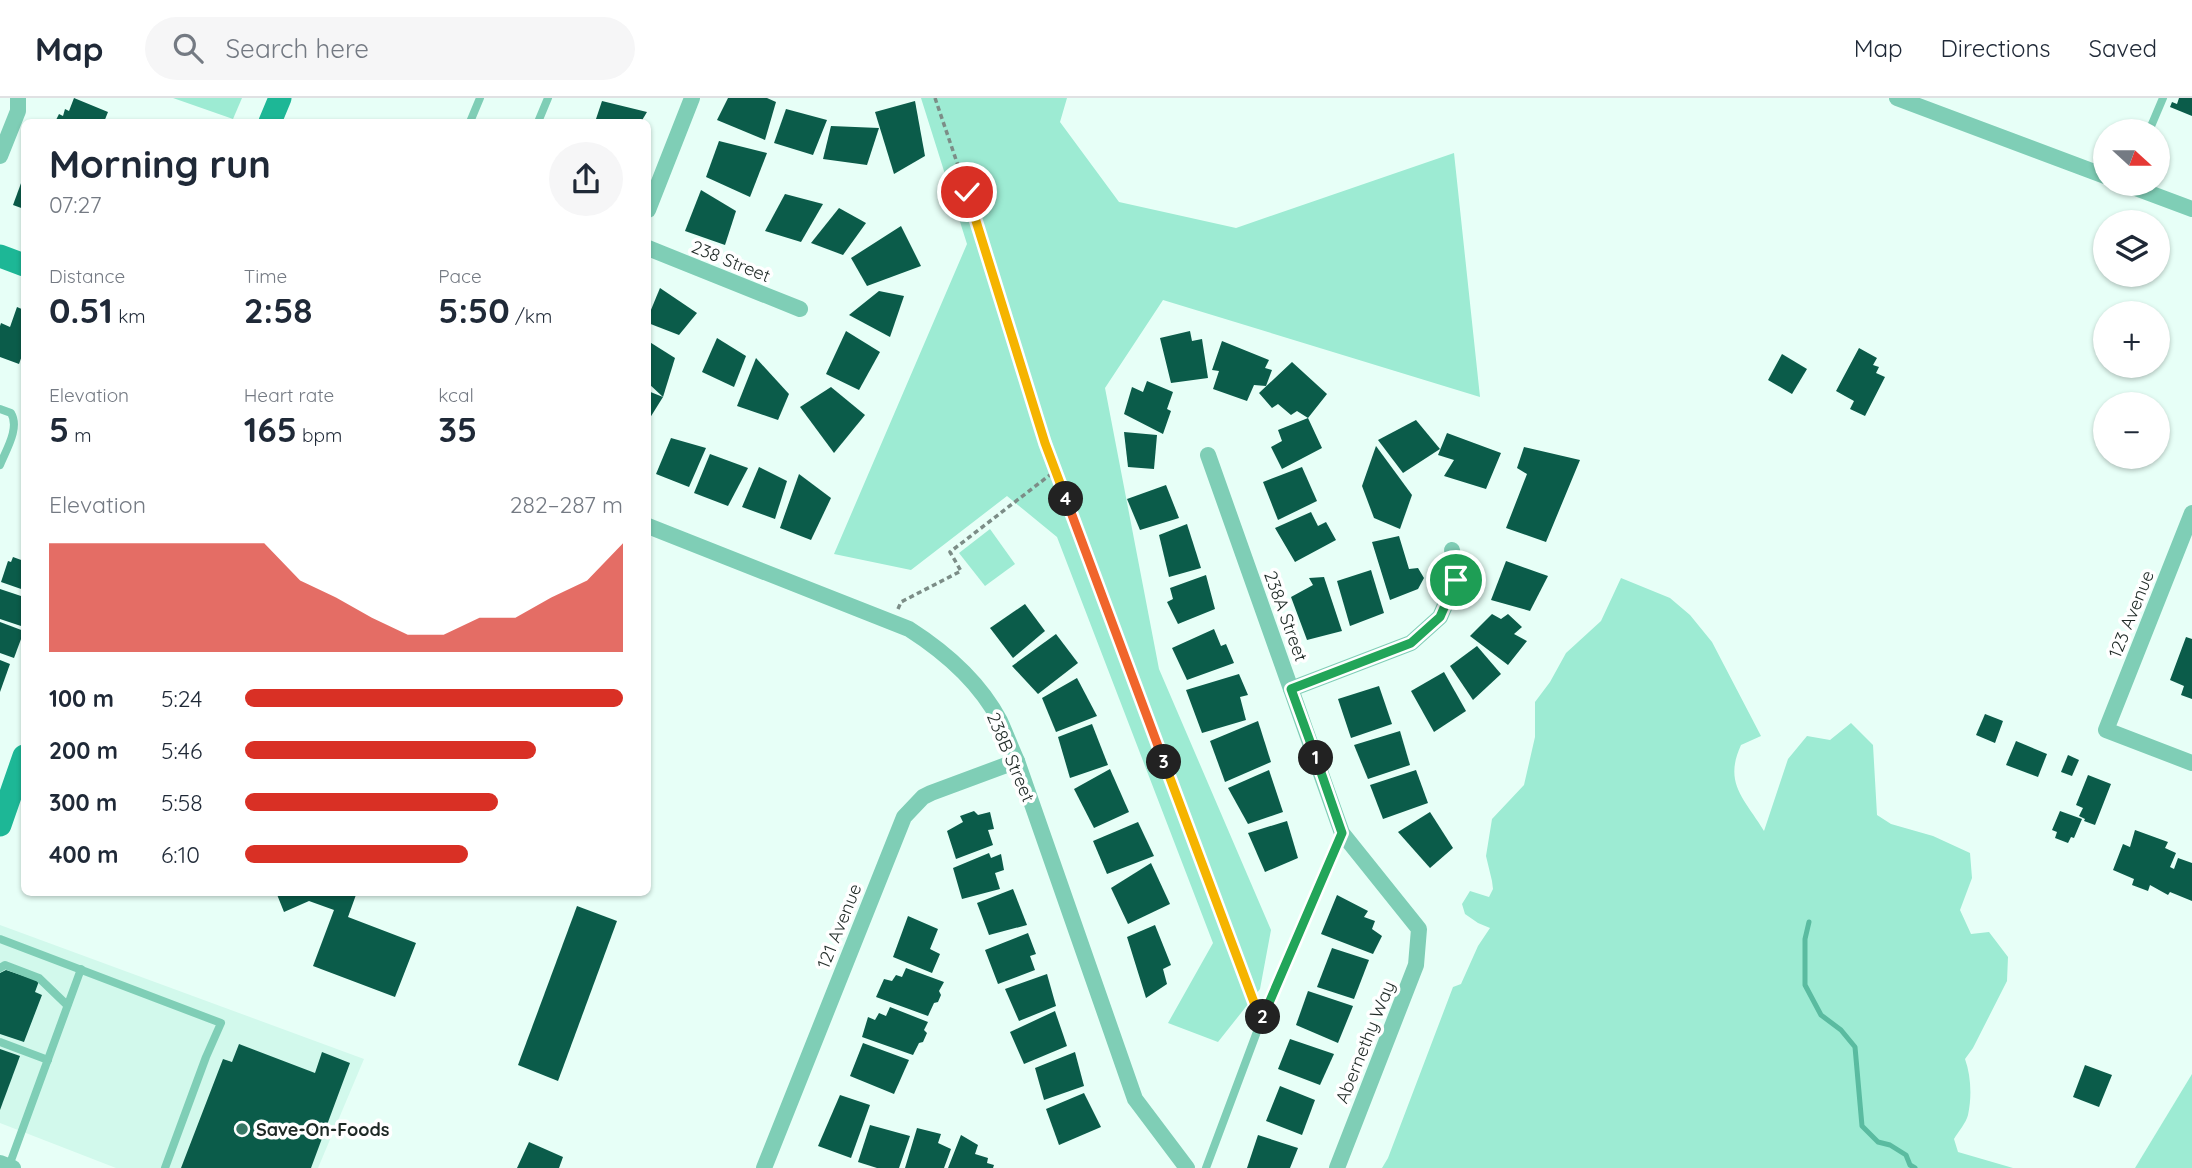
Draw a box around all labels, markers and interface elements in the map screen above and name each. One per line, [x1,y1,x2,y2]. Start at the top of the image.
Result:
search box [145,17,635,80]
text: Map [35,28,103,69]
icon: search [169,29,207,67]
text: Search here [225,32,369,65]
text: Map [1854,33,1903,63]
text: Directions [1941,33,2051,63]
text: Saved [2089,33,2157,63]
north arrow [2093,119,2170,196]
map controls [2093,119,2170,469]
text: Morning run [49,140,271,188]
button: share [549,142,623,216]
pin [937,162,997,222]
icon: check [948,173,986,211]
text: 07:27 [49,190,102,219]
button: layers [2093,210,2170,287]
street label: 238 Street [688,235,774,287]
text: Distance [49,264,125,288]
text: Time [244,264,287,288]
text: Pace [438,264,482,288]
text: 0.51 [49,288,113,332]
text: 2:58 [244,288,312,332]
text: 5:50 [438,288,510,332]
button: + [2093,301,2170,378]
text: km [113,304,146,328]
text: /km [510,304,552,328]
text: Elevation [49,383,129,407]
text: Heart rate [244,383,334,407]
text: kcal [438,383,474,407]
button: − [2093,392,2170,469]
text: 5 [49,407,69,451]
text: 165 [244,407,297,451]
text: 35 [438,407,477,451]
text: m [69,423,92,447]
text: bpm [297,423,342,447]
pin: 4 [1048,482,1084,516]
text: 4 [1060,486,1071,510]
text: Elevation [49,490,146,519]
text: 282–287 m [510,490,623,519]
pin [1426,550,1486,610]
icon: arrive [1437,561,1475,599]
street label: 238A Street [1259,567,1313,665]
street label: 123 Avenue [2103,567,2159,661]
text: 100 m [49,684,114,713]
text: 5:24 [161,684,202,713]
street label: 238B Street [982,709,1040,805]
text: 200 m [49,736,118,765]
text: 5:46 [161,736,202,765]
pin: 1 [1298,740,1334,776]
pin: 3 [1146,744,1182,780]
text: 1 [1312,745,1319,769]
text: 3 [1158,749,1169,773]
text: 300 m [49,788,117,817]
text: 5:58 [161,788,203,817]
text: 400 m [49,840,118,869]
text: 6:10 [161,840,200,869]
street label: 121 Avenue [812,880,866,972]
street label: Abernethy Way [1330,977,1400,1107]
pin: 2 [1246,1000,1280,1034]
text: 2 [1257,1004,1268,1028]
place label: Save-On-Foods [256,1118,390,1141]
marker: Save-On-Foods [234,1121,250,1137]

